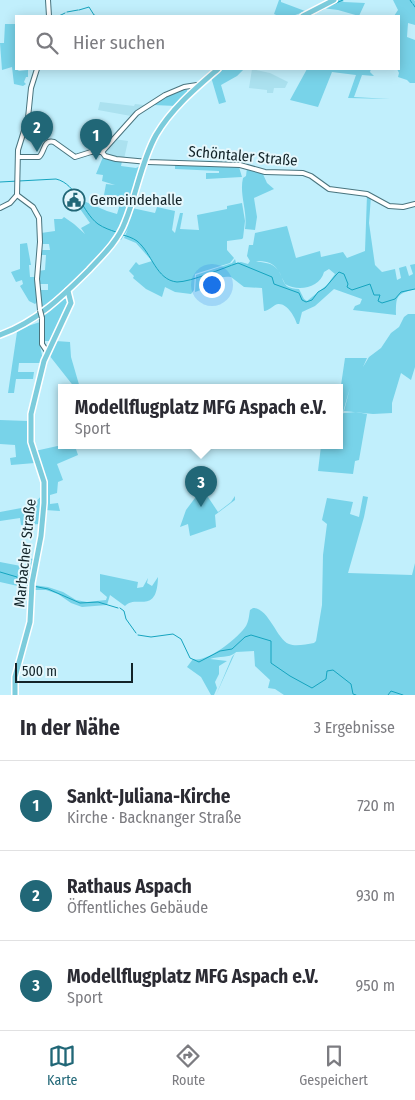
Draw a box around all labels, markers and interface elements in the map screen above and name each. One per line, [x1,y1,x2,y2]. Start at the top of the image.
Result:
search box [15,15,400,70]
icon: search [33,29,61,57]
text: Hier suchen [73,31,165,54]
pin: 2 [21,111,53,152]
pin: 1 [80,119,112,160]
street label: Schöntaler Straße [188,142,298,170]
public building icon: Gemeindehalle [62,188,86,212]
place label: Gemeindehalle [90,191,182,209]
your location [199,272,225,298]
popup [58,384,343,449]
text: Modellflugplatz MFG Aspach e.V. [75,396,326,419]
text: Sport [75,419,110,438]
pin: 3 [185,466,217,507]
street label: Marbacher Straße [10,498,40,608]
scale bar [15,660,132,683]
text: 500 m [22,663,57,680]
text: In der Nähe [20,715,120,741]
text: 3 Ergebnisse [314,718,395,737]
text: Sankt-Juliana-Kirche [67,785,230,808]
text: 1 [33,796,39,815]
text: 720 m [357,796,395,815]
text: Kirche · Backnanger Straße [67,808,241,827]
text: Rathaus Aspach [67,875,192,898]
text: 2 [32,886,40,905]
text: 930 m [356,886,395,905]
text: Öffentliches Gebäude [67,898,208,917]
text: Modellflugplatz MFG Aspach e.V. [67,965,318,988]
text: 3 [32,976,40,995]
text: 950 m [355,976,395,995]
text: Sport [67,988,103,1007]
tab: Karte [47,1042,77,1089]
tab: Route [172,1042,205,1089]
tab: Gespeichert [299,1042,368,1089]

